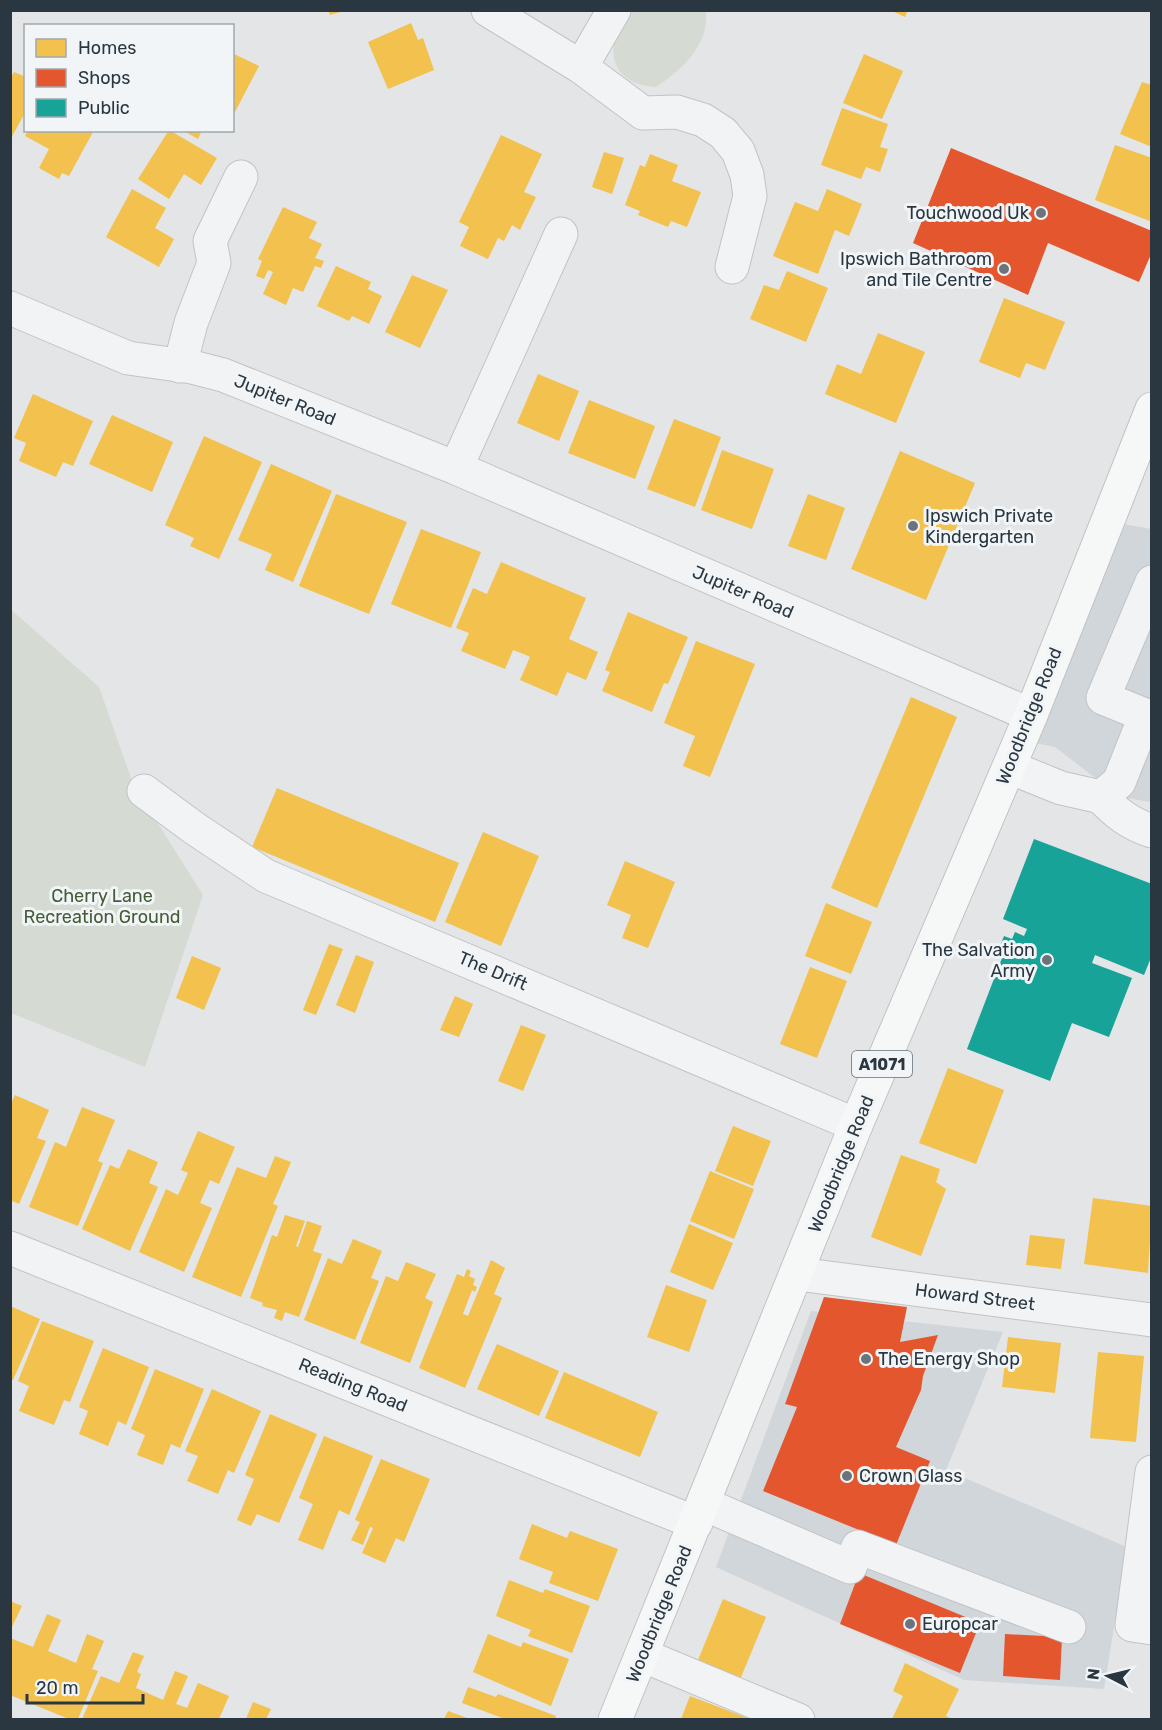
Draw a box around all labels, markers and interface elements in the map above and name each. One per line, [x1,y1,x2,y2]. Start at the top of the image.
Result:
legend [24,24,234,132]
text: Homes [78,37,136,59]
text: Shops [78,67,130,89]
text: Public [78,97,130,119]
place label: Touchwood Uk [906,202,1030,224]
marker: Touchwood Uk [1034,206,1048,220]
place label: Ipswich Bathroom and Tile Centre [840,248,992,291]
marker: Ipswich Bathroom and Tile Centre [997,262,1011,276]
street label: Jupiter Road [231,370,339,430]
place label: Ipswich Private Kindergarten [925,505,1053,548]
marker: Ipswich Private Kindergarten [906,519,920,533]
street label: Jupiter Road [689,561,797,623]
street label: Woodbridge Road [991,644,1067,788]
park label: Cherry Lane Recreation Ground [23,885,181,928]
place label: The Salvation Army [922,939,1035,982]
street label: The Drift [455,947,531,995]
marker: The Salvation Army [1040,953,1054,967]
road number: A1071 [852,1051,912,1077]
street label: Woodbridge Road [803,1092,879,1236]
street label: Howard Street [914,1279,1036,1315]
place label: The Energy Shop [878,1348,1020,1370]
marker: The Energy Shop [859,1352,873,1366]
street label: Reading Road [295,1353,411,1417]
place label: Crown Glass [859,1465,962,1487]
marker: Crown Glass [840,1469,854,1483]
street label: Woodbridge Road [621,1542,697,1686]
place label: Europcar [922,1613,998,1635]
marker: Europcar [903,1617,917,1631]
north arrow [1078,1646,1138,1706]
scale bar [27,1667,142,1705]
text: N [1083,1667,1104,1681]
text: 20 m [36,1677,78,1699]

